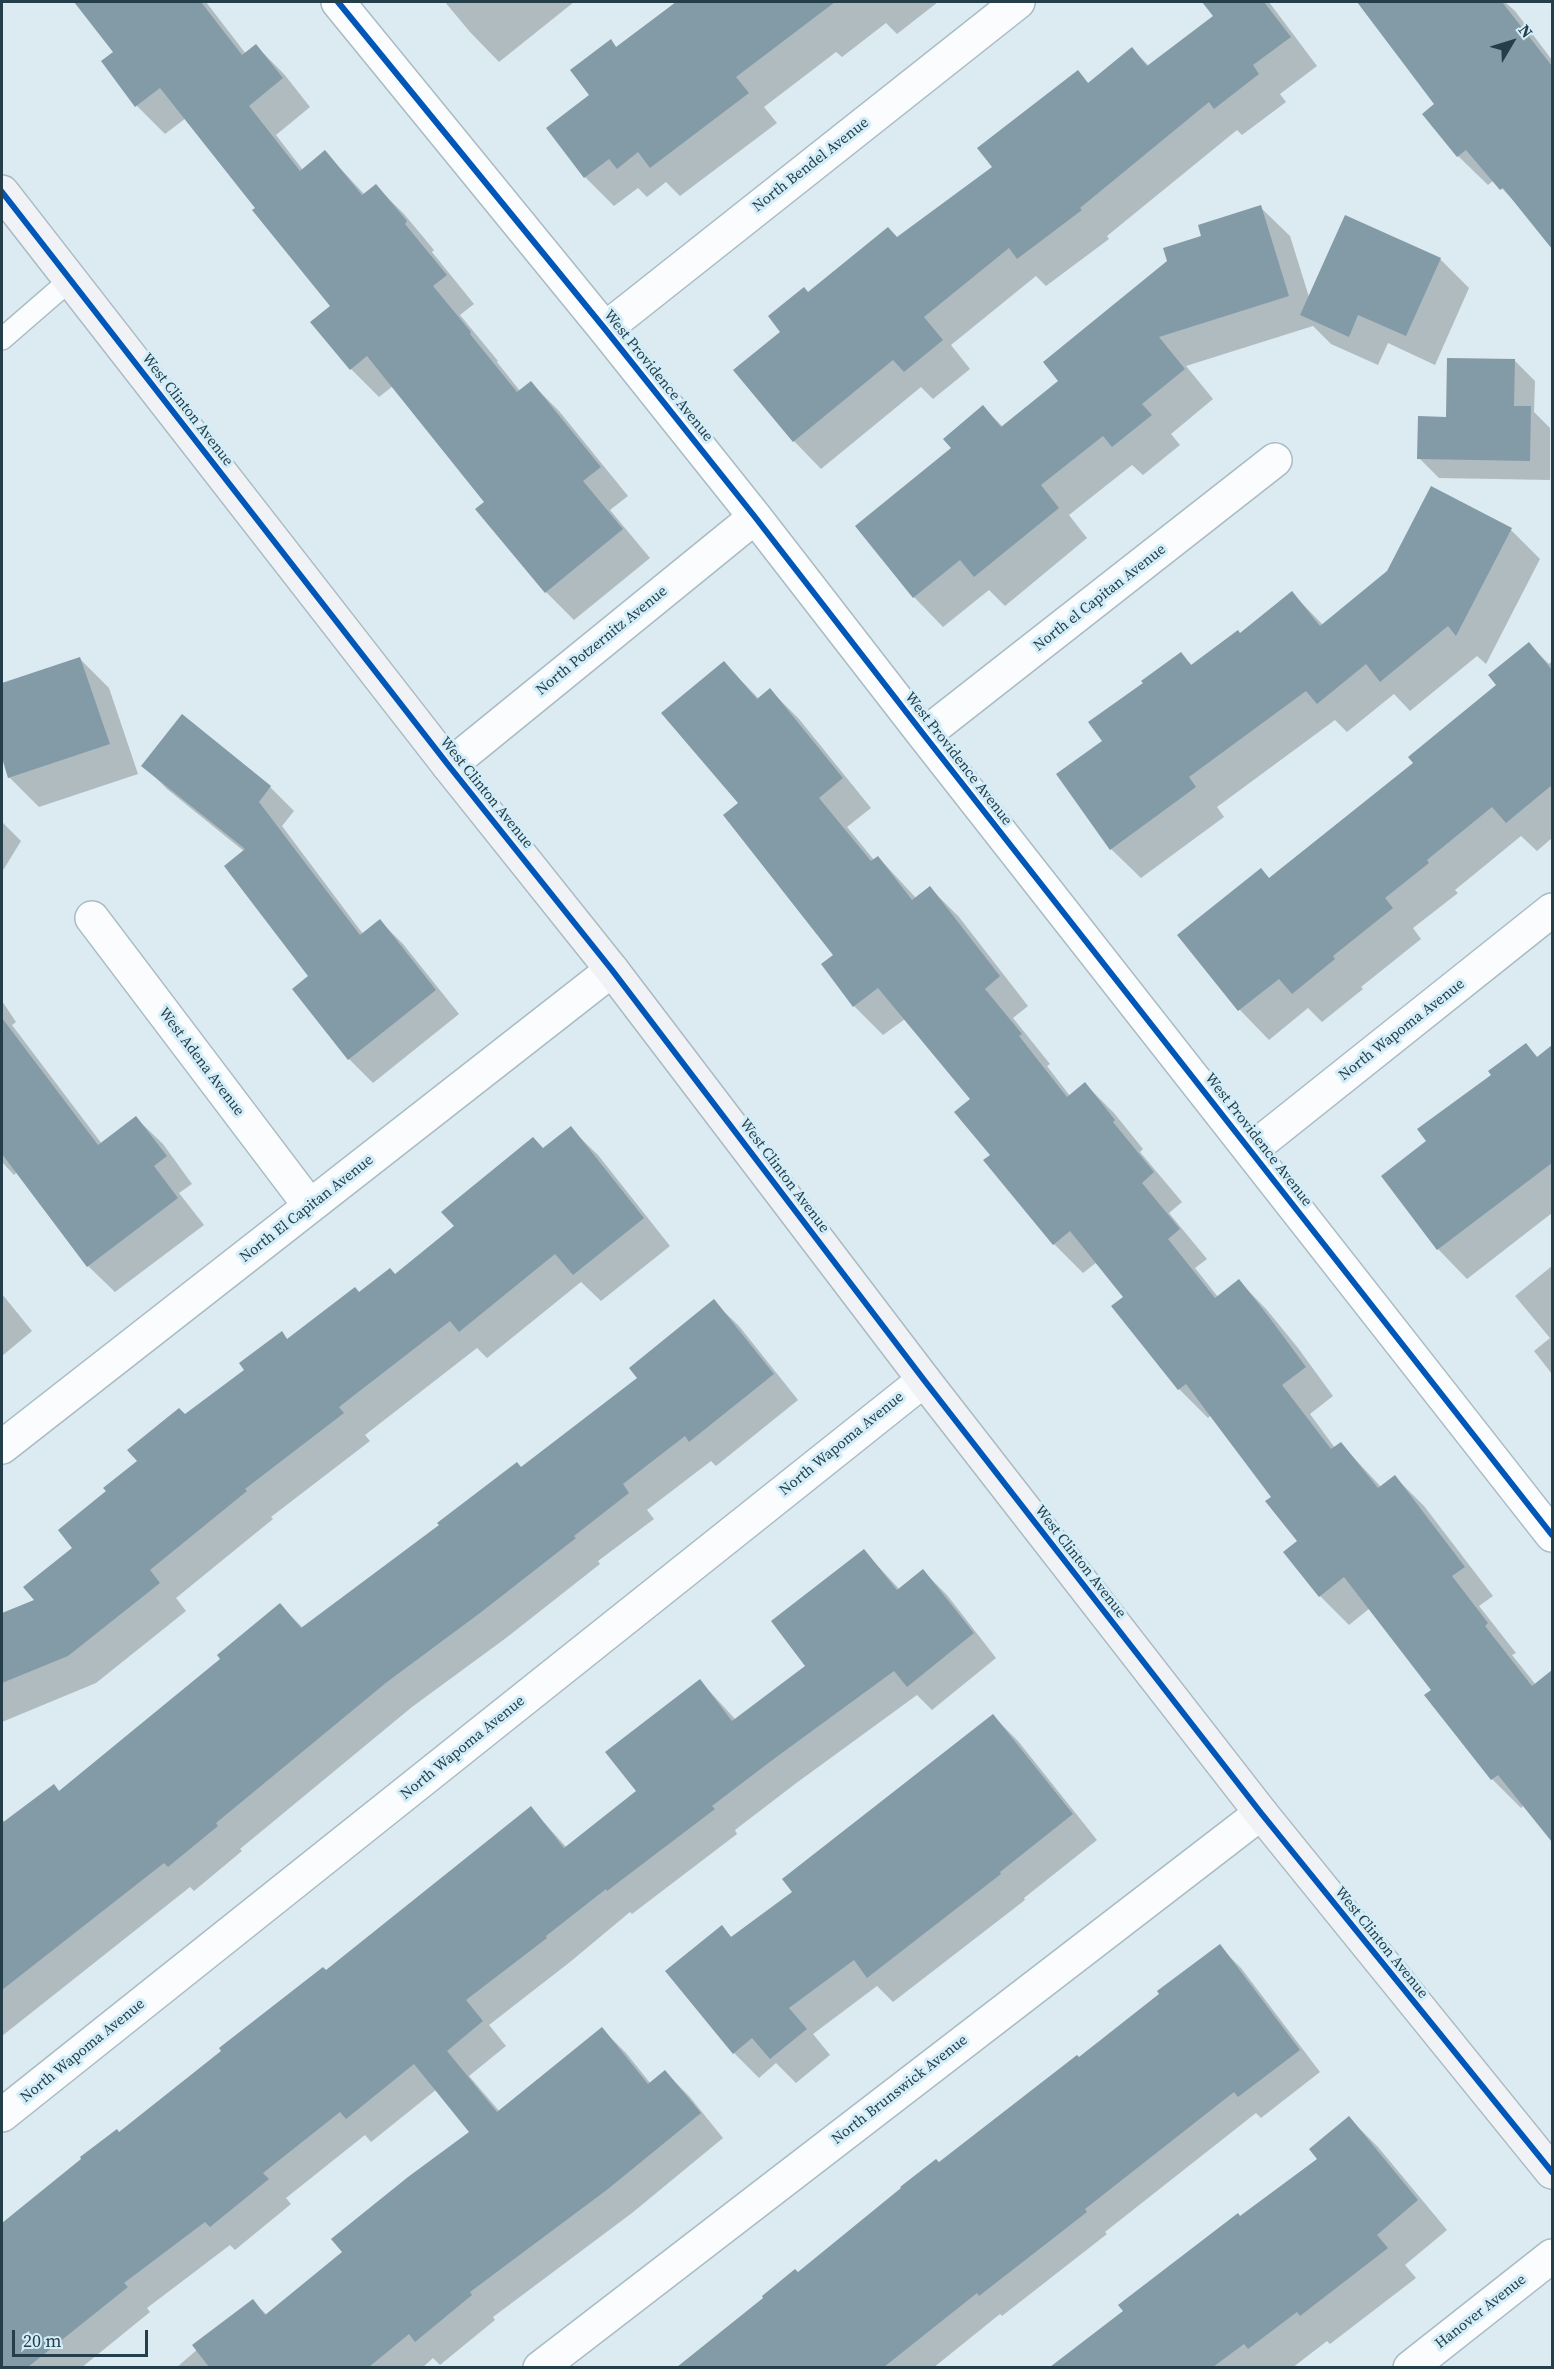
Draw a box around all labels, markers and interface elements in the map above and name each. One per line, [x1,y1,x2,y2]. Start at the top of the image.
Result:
north arrow [1482,12,1542,72]
text: N [1514,20,1538,42]
street label: North Bendel Avenue [749,114,873,216]
street label: West Providence Avenue [599,307,717,445]
street label: West Clinton Avenue [137,350,237,470]
street label: North el Capitan Avenue [1030,541,1170,655]
street label: North Potzernitz Avenue [533,583,671,699]
street label: West Providence Avenue [900,689,1016,829]
street label: West Clinton Avenue [436,734,536,852]
street label: North Wapoma Avenue [1336,975,1468,1085]
street label: West Adena Avenue [154,1004,248,1120]
street label: West Providence Avenue [1200,1070,1316,1210]
street label: West Clinton Avenue [735,1115,833,1237]
street label: North El Capitan Avenue [237,1151,377,1267]
street label: North Wapoma Avenue [776,1388,908,1500]
street label: West Clinton Avenue [1030,1502,1130,1622]
street label: North Wapoma Avenue [397,1692,529,1804]
street label: West Clinton Avenue [1331,1884,1431,2002]
street label: North Wapoma Avenue [17,1995,149,2107]
street label: North Brunswick Avenue [829,2031,971,2149]
street label: Hanover Avenue [1432,2271,1530,2353]
scale bar [15,2318,152,2356]
text: 20 m [23,2328,61,2353]

